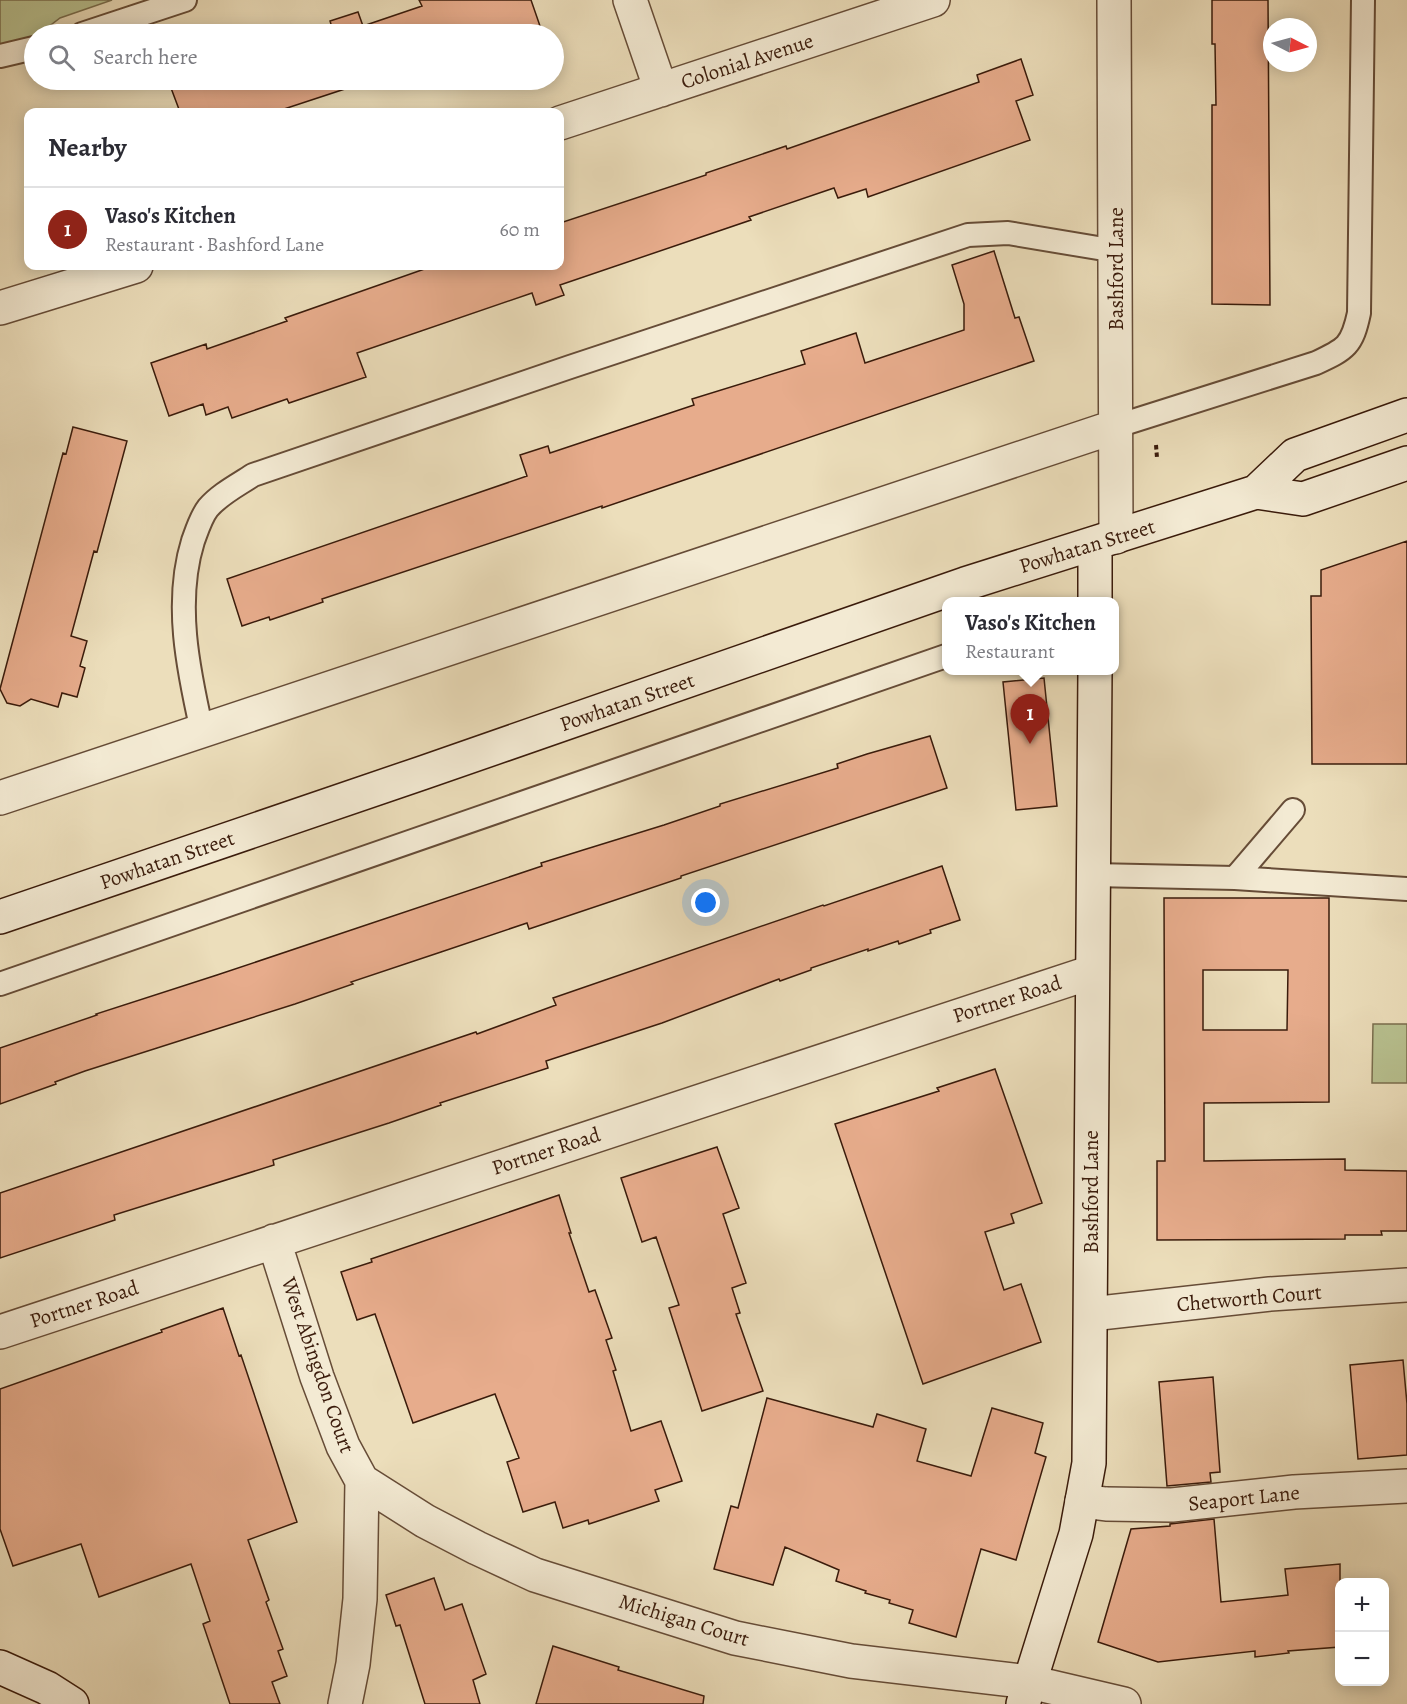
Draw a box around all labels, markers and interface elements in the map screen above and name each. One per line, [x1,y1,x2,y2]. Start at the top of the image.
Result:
north arrow [1263,18,1317,72]
search box [24,24,564,90]
street label: Colonial Avenue [677,26,817,96]
icon: search [45,41,78,74]
text: Search here [93,42,198,72]
text: Nearby [48,130,127,165]
text: Vaso's Kitchen [105,201,236,231]
street label: Bashford Lane [1102,207,1130,331]
text: 1 [64,216,71,243]
text: 60 m [500,216,540,243]
text: Restaurant · Bashford Lane [105,231,324,258]
street label: Powhatan Street [1016,512,1158,580]
popup [942,597,1119,675]
text: Vaso's Kitchen [965,608,1096,638]
text: Restaurant [965,638,1055,665]
street label: Powhatan Street [556,666,698,738]
pin: 1 [1010,694,1050,744]
street label: Powhatan Street [96,824,238,896]
your location [691,888,720,917]
street label: Portner Road [949,968,1066,1030]
street label: Portner Road [488,1120,605,1182]
street label: Bashford Lane [1077,1130,1105,1254]
street label: West Abingdon Court [274,1272,361,1457]
street label: Portner Road [26,1273,143,1335]
street label: Chetworth Court [1175,1278,1323,1318]
street label: Seaport Lane [1187,1478,1301,1518]
map controls [1335,1578,1389,1686]
button: + [1335,1578,1389,1632]
street label: Michigan Court [615,1587,753,1653]
button: − [1335,1632,1389,1686]

